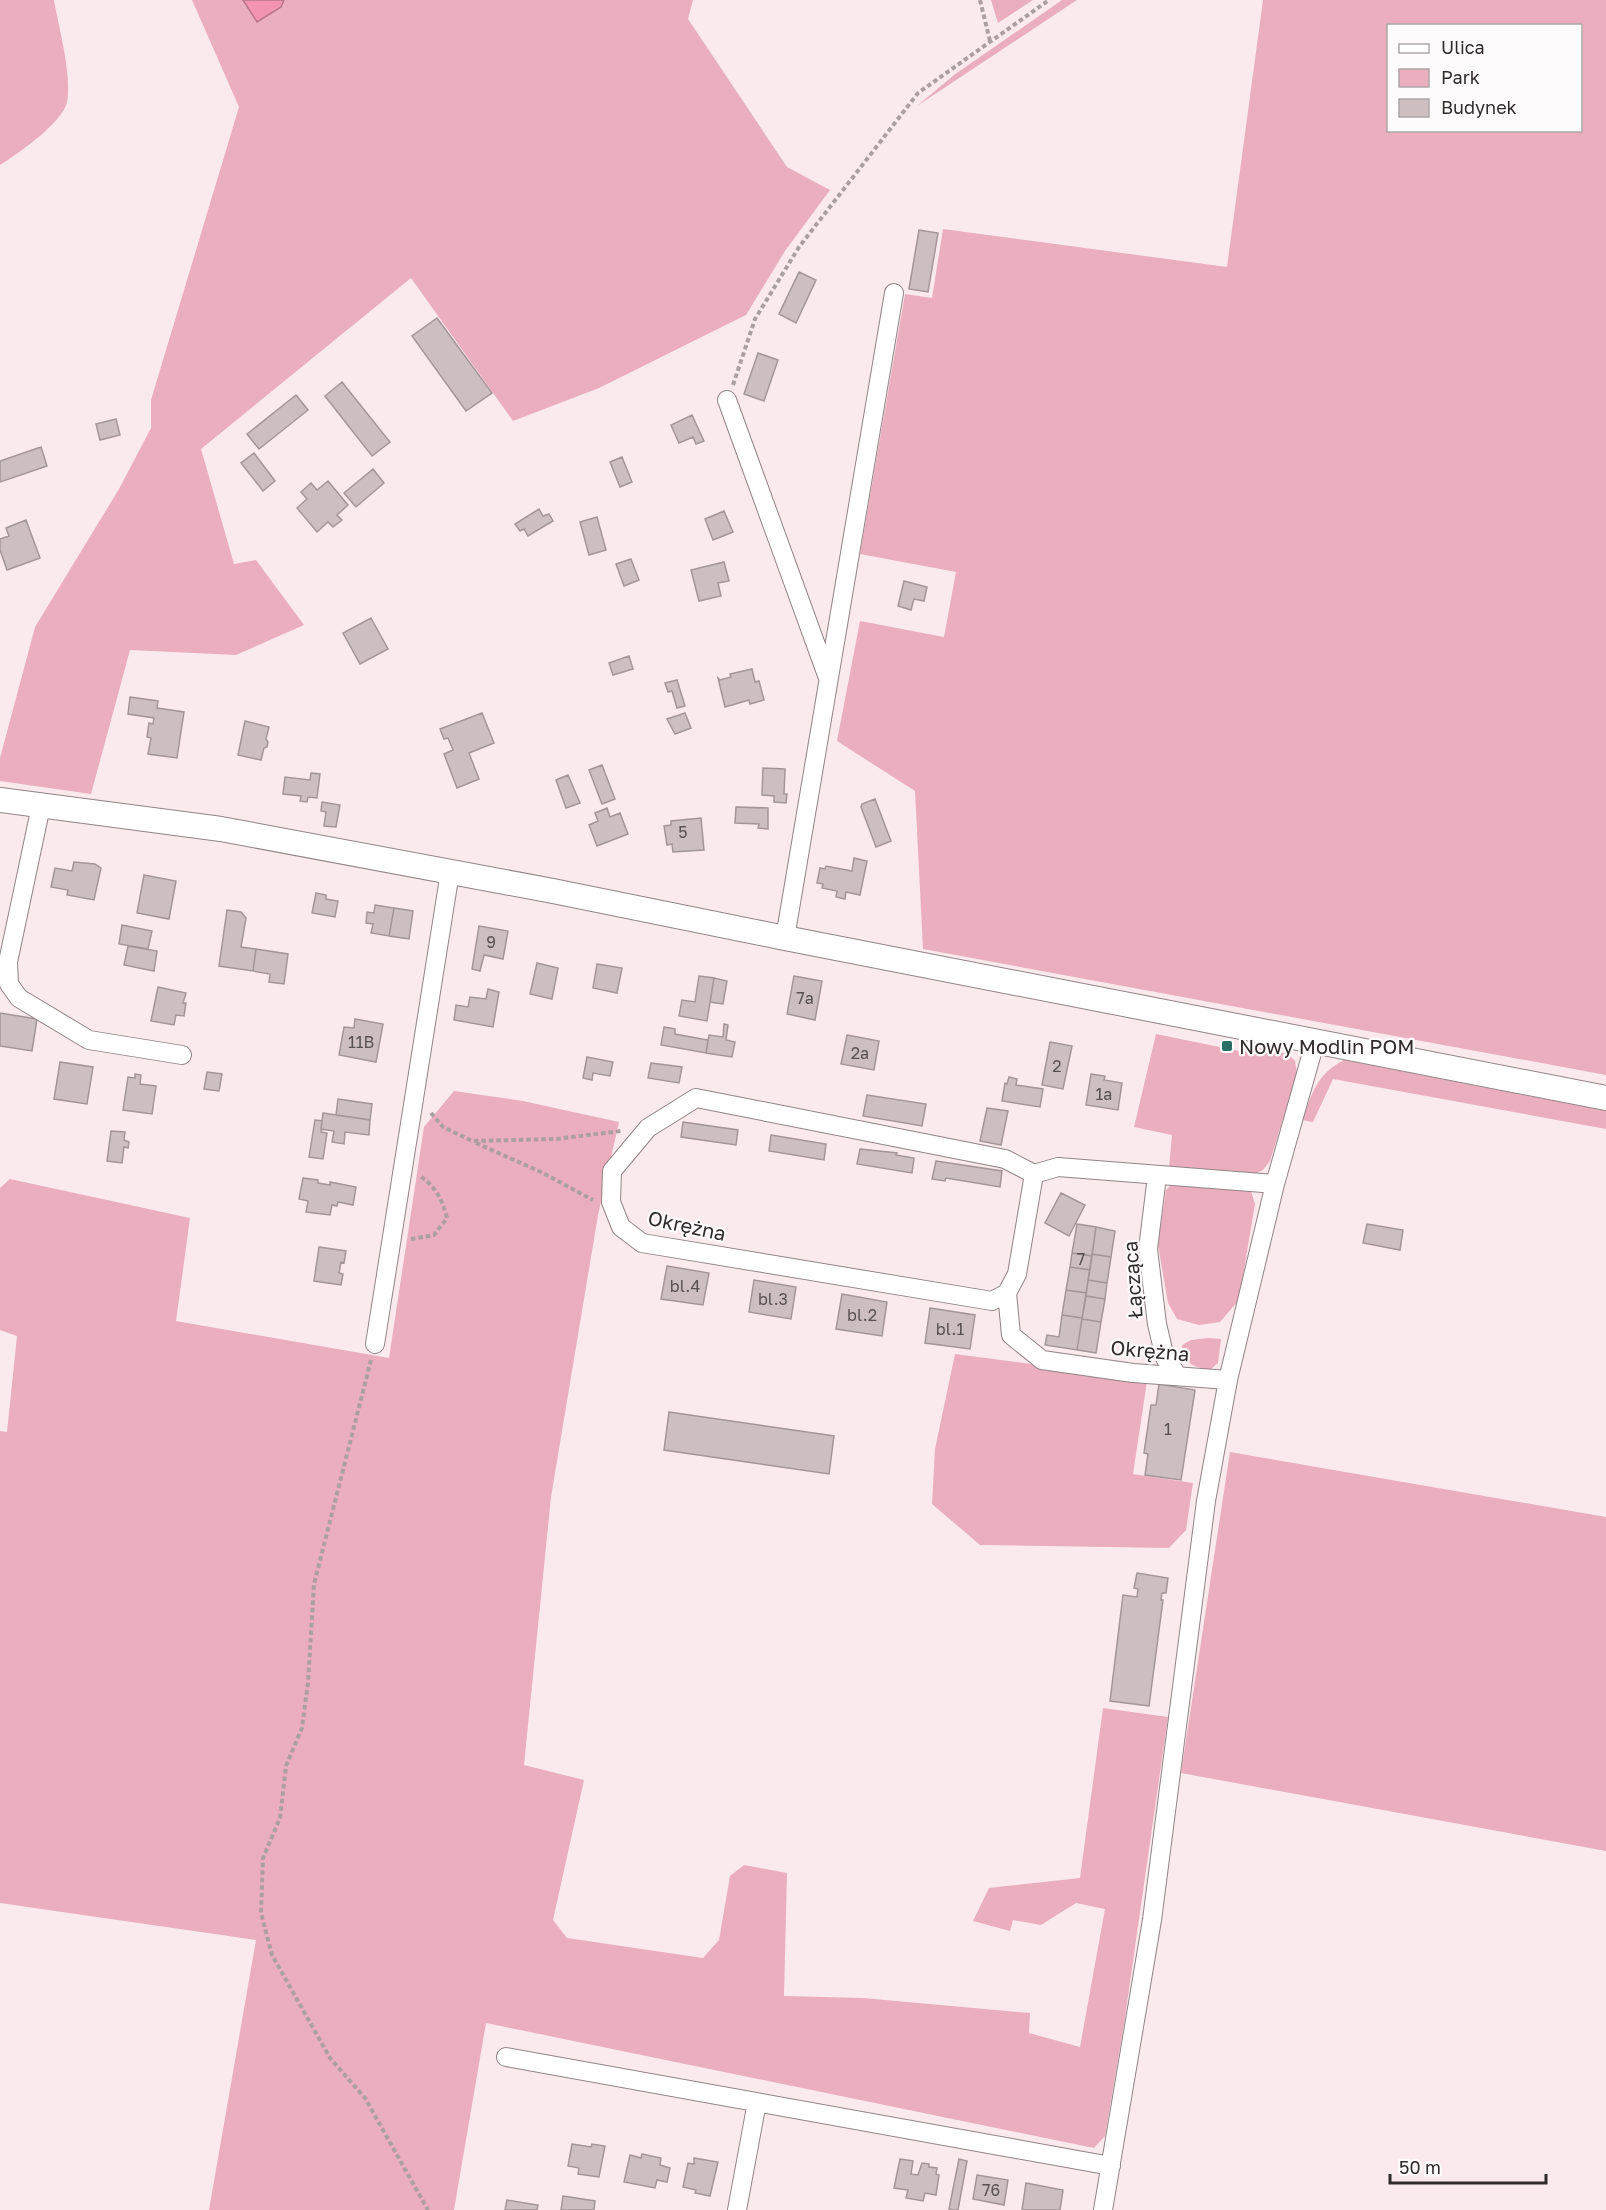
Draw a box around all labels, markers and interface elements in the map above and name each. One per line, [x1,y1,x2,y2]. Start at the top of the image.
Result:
legend [1387,24,1582,132]
text: Ulica [1441,36,1485,58]
text: Park [1441,66,1480,88]
text: Budynek [1441,96,1517,118]
house number: 5 [678,822,688,842]
house number: 9 [486,932,496,952]
house number: 7a [796,988,814,1008]
house number: 11B [348,1032,374,1052]
place label: Nowy Modlin POM [1239,1034,1414,1058]
marker: Nowy Modlin POM [1220,1039,1234,1053]
house number: 2a [851,1043,869,1063]
house number: 2 [1052,1056,1062,1076]
house number: 1a [1096,1084,1112,1104]
street label: Okrężna [646,1205,728,1245]
street label: Łącząca [1117,1240,1147,1320]
house number: 7 [1077,1249,1085,1269]
house number: bl.4 [670,1276,700,1296]
house number: bl.3 [758,1289,788,1309]
house number: bl.2 [847,1305,877,1325]
house number: bl.1 [936,1319,964,1339]
street label: Okrężna [1110,1335,1190,1365]
house number: 1 [1164,1419,1172,1439]
scale bar [1390,2147,1546,2185]
text: 50 m [1399,2156,1441,2178]
house number: 76 [982,2180,1000,2200]

